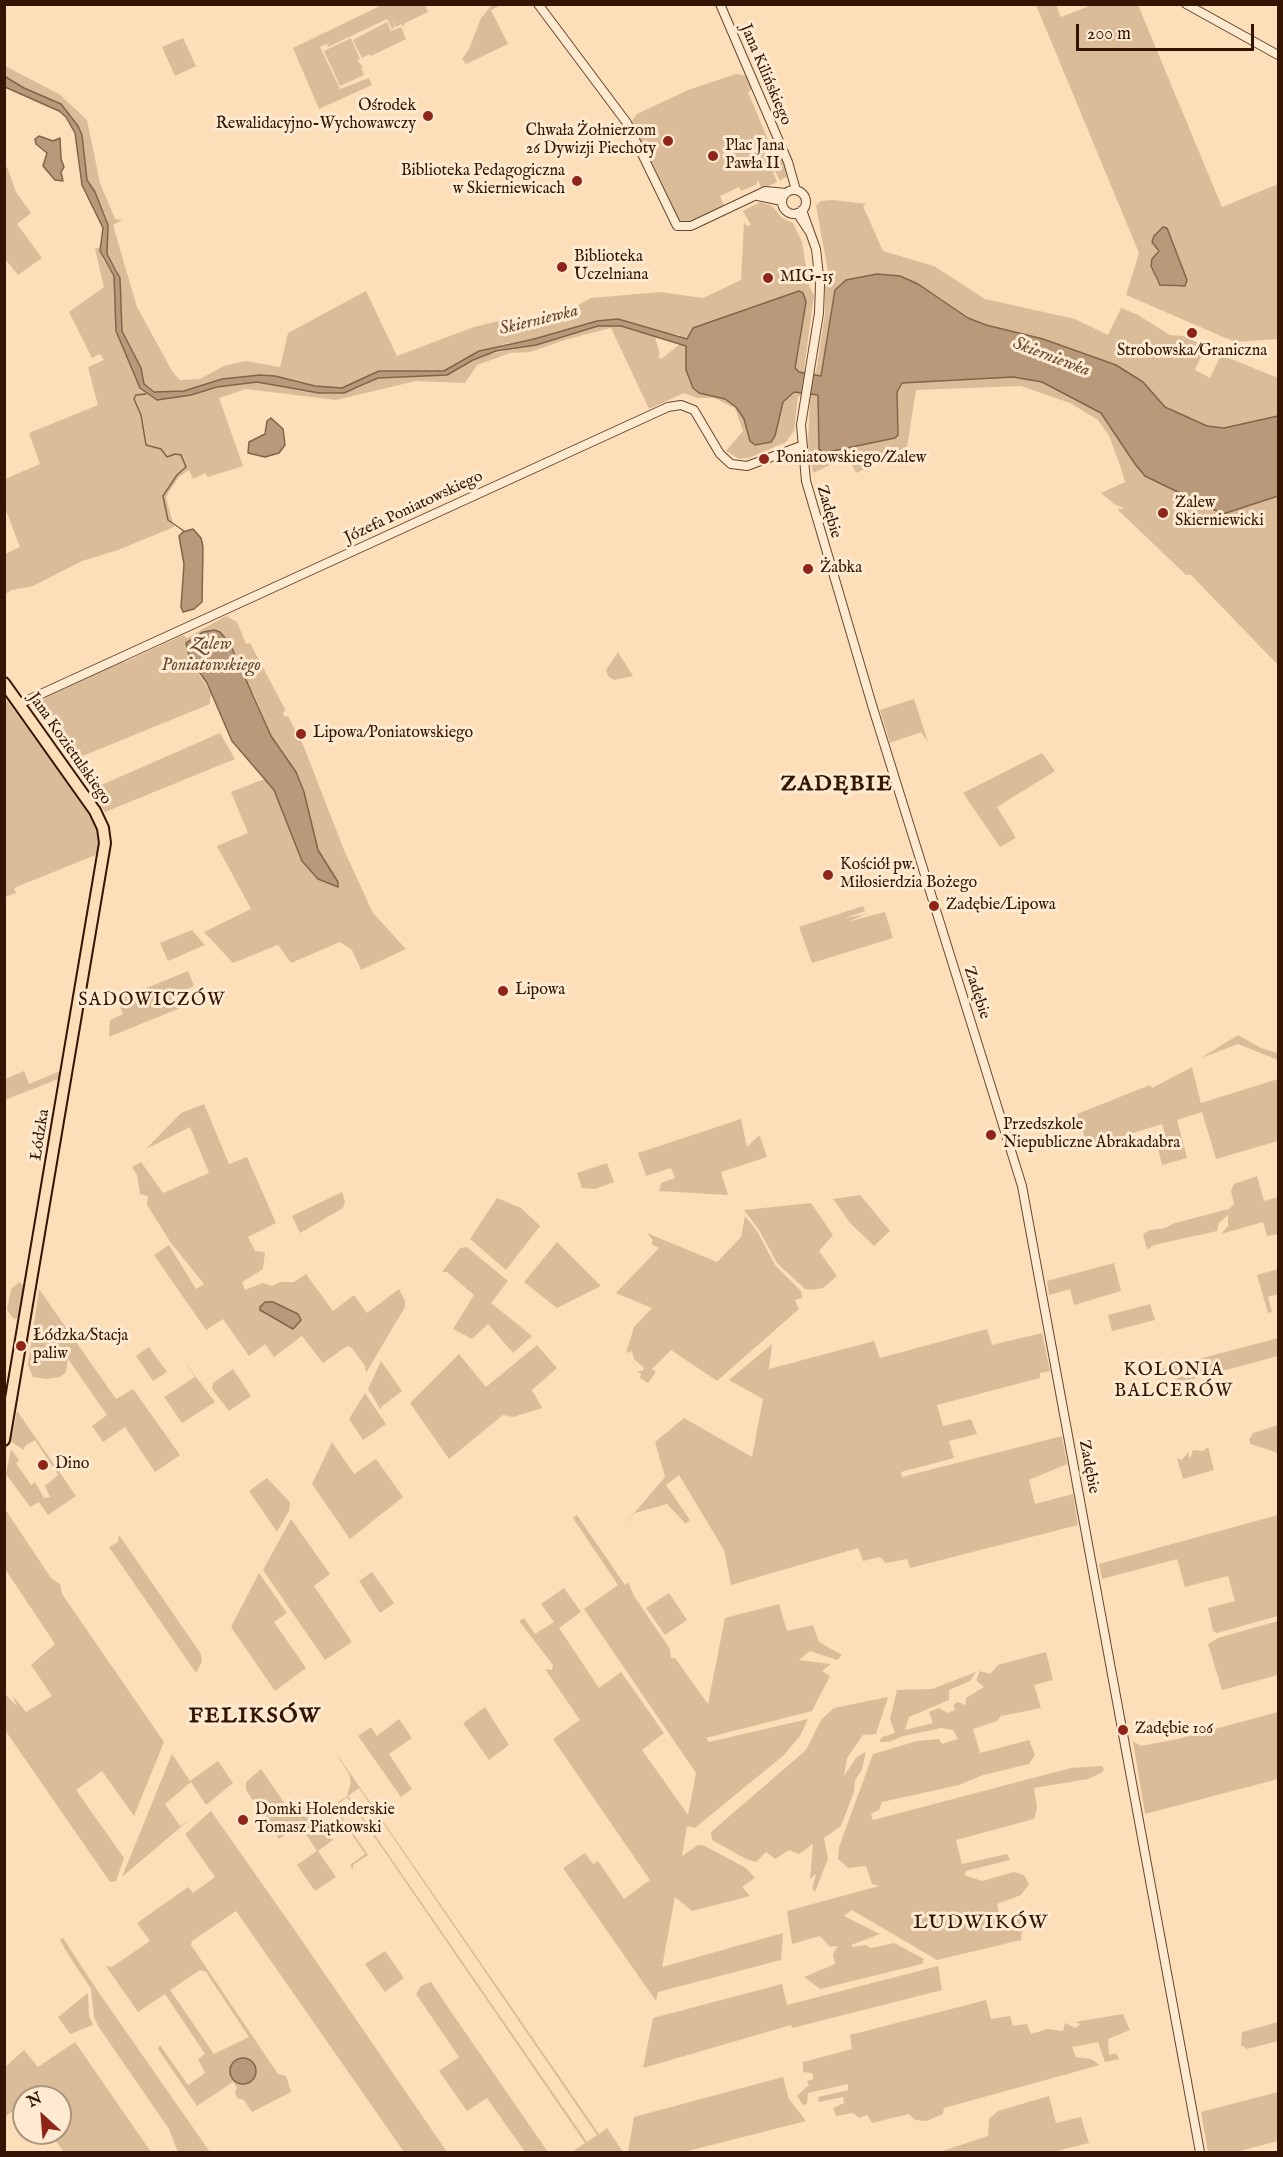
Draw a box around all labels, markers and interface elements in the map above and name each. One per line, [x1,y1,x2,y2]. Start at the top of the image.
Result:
scale bar [1079,12,1258,50]
street label: Jana Kilińskiego [735,22,795,128]
text: 200 m [1087,23,1131,46]
place label: Ośrodek Rewalidacyjno-Wychowawczy [216,97,416,135]
marker: Ośrodek Rewalidacyjno-Wychowawczy [421,109,435,123]
place label: Chwała Żołnierzom 26 Dywizji Piechoty [525,122,656,160]
marker: Chwała Żołnierzom 26 Dywizji Piechoty [661,134,675,148]
place label: Plac Jana Pawła II [725,137,784,175]
marker: Plac Jana Pawła II [706,149,720,163]
place label: Biblioteka Pedagogiczna w Skierniewicach [401,162,565,200]
marker: Biblioteka Pedagogiczna w Skierniewicach [570,174,584,188]
place label: Biblioteka Uczelniana [574,248,648,286]
marker: Biblioteka Uczelniana [555,260,569,274]
place label: MIG-15 [780,268,834,288]
marker: MIG-15 [761,271,775,285]
water label: Skierniewka [497,301,581,341]
marker: Strobowska/Graniczna [1185,326,1199,340]
water label: Skierniewka [1009,333,1093,383]
place label: Strobowska/Graniczna [1117,342,1267,362]
place label: Poniatowskiego/Zalew [776,449,926,469]
marker: Poniatowskiego/Zalew [757,452,771,466]
street label: Józefa Poniatowskiego [342,468,486,548]
street label: Zadębie [811,483,845,541]
place label: Zalew Skierniewicki [1175,494,1264,532]
marker: Zalew Skierniewicki [1156,506,1170,520]
place label: Żabka [820,559,862,579]
marker: Żabka [801,562,815,576]
water label: Zalew Poniatowskiego [161,634,261,676]
street label: Jana Kozietulskiego [23,689,115,809]
place label: Lipowa/Poniatowskiego [313,724,473,744]
marker: Lipowa/Poniatowskiego [294,727,308,741]
district label: ZADĘBIE [781,772,893,798]
place label: Kościół pw. Miłosierdzia Bożego [840,856,977,894]
marker: Kościół pw. Miłosierdzia Bożego [821,868,835,882]
place label: Zadębie/Lipowa [946,896,1056,916]
marker: Zadębie/Lipowa [927,899,941,913]
street label: Zadębie [959,964,993,1022]
place label: Lipowa [515,981,565,1001]
marker: Lipowa [496,984,510,998]
district label: SADOWICZÓW [78,990,226,1012]
street label: Łódzka [27,1108,55,1162]
place label: Przedszkole Niepubliczne Abrakadabra [1003,1116,1180,1154]
marker: Przedszkole Niepubliczne Abrakadabra [984,1128,998,1142]
place label: Łódzka/Stacja paliw [33,1327,128,1365]
marker: Łódzka/Stacja paliw [14,1339,28,1353]
district label: KOLONIA BALCERÓW [1114,1360,1234,1402]
street label: Zadębie [1073,1439,1103,1495]
place label: Dino [55,1455,89,1475]
marker: Dino [36,1458,50,1472]
district label: FELIKSÓW [189,1704,321,1730]
place label: Zadębie 106 [1135,1720,1213,1740]
marker: Zadębie 106 [1116,1723,1130,1737]
place label: Domki Holenderskie Tomasz Piątkowski [255,1801,395,1839]
marker: Domki Holenderskie Tomasz Piątkowski [236,1813,250,1827]
district label: LUDWIKÓW [913,1912,1049,1936]
north arrow [12,2085,72,2145]
text: N [24,2089,46,2113]

